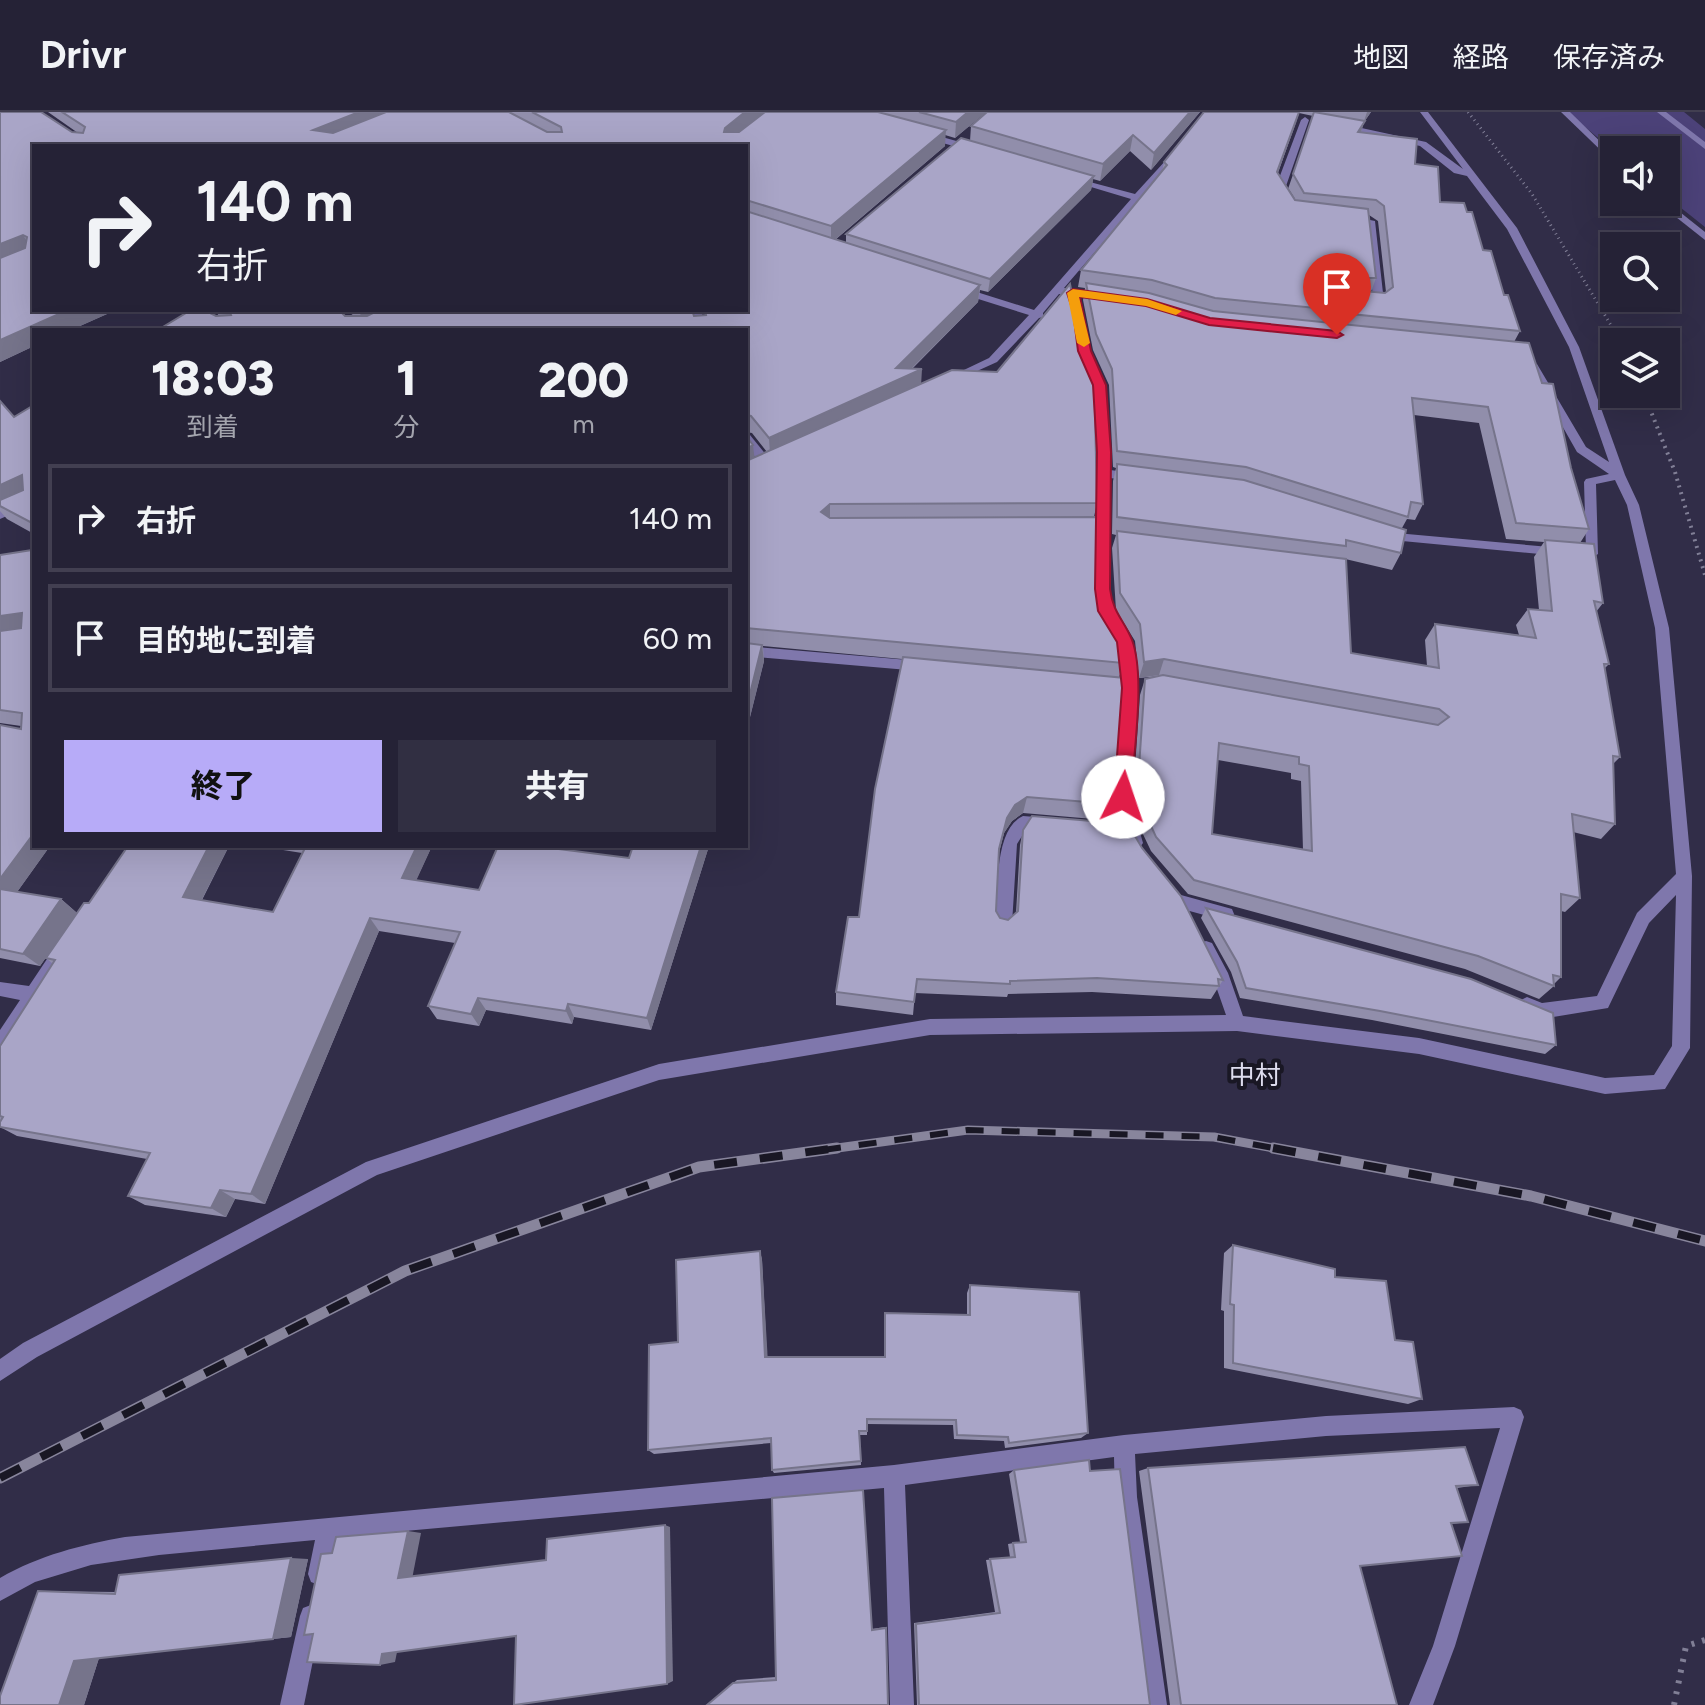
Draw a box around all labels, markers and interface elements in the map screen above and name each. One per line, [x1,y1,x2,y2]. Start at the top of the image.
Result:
text: Drivr [40,32,127,78]
text: 地図 [1353,40,1409,74]
text: 経路 [1453,40,1509,74]
text: 保存済み [1553,40,1665,74]
map controls [1600,136,1680,408]
button: sound [1600,136,1680,216]
text: 140 m [196,168,354,235]
icon: right [64,176,168,280]
button: search [1600,232,1680,312]
text: 右折 [196,244,268,287]
pin [1303,253,1371,335]
icon: arrive [1315,265,1359,309]
button: layers [1600,328,1680,408]
text: 18:03 [151,349,274,407]
text: 1 [396,349,417,407]
text: 200 [538,351,629,409]
text: m [573,408,595,440]
text: 到着 [187,411,239,443]
text: 分 [393,411,419,443]
icon: right [68,496,112,540]
text: 140 m [629,500,712,537]
text: 右折 [136,502,196,539]
icon: arrive [68,616,112,660]
text: 60 m [643,620,712,657]
text: 目的地に到着 [136,622,316,659]
button: 終了 [64,740,382,832]
button: 共有 [398,740,716,832]
position arrow [1081,755,1165,839]
district label: 中村 [1229,1059,1281,1091]

